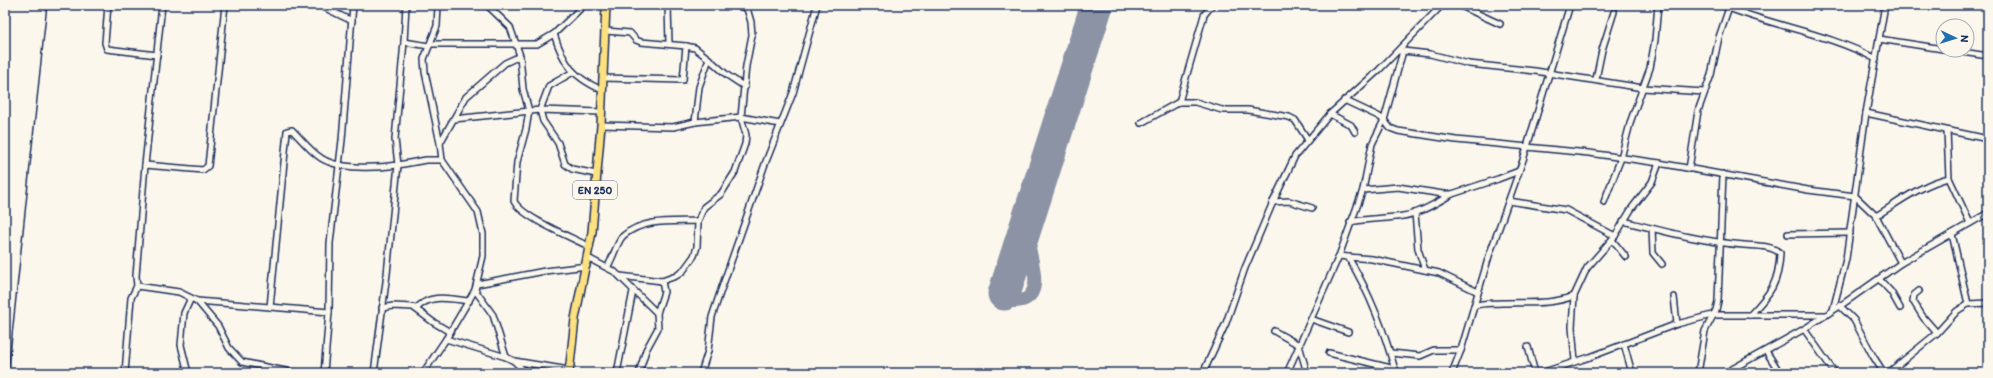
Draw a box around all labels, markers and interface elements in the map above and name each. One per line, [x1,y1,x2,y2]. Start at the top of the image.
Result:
north arrow [1935,18,1975,58]
text: N [1958,34,1971,43]
road number: EN 250 [573,181,617,199]

